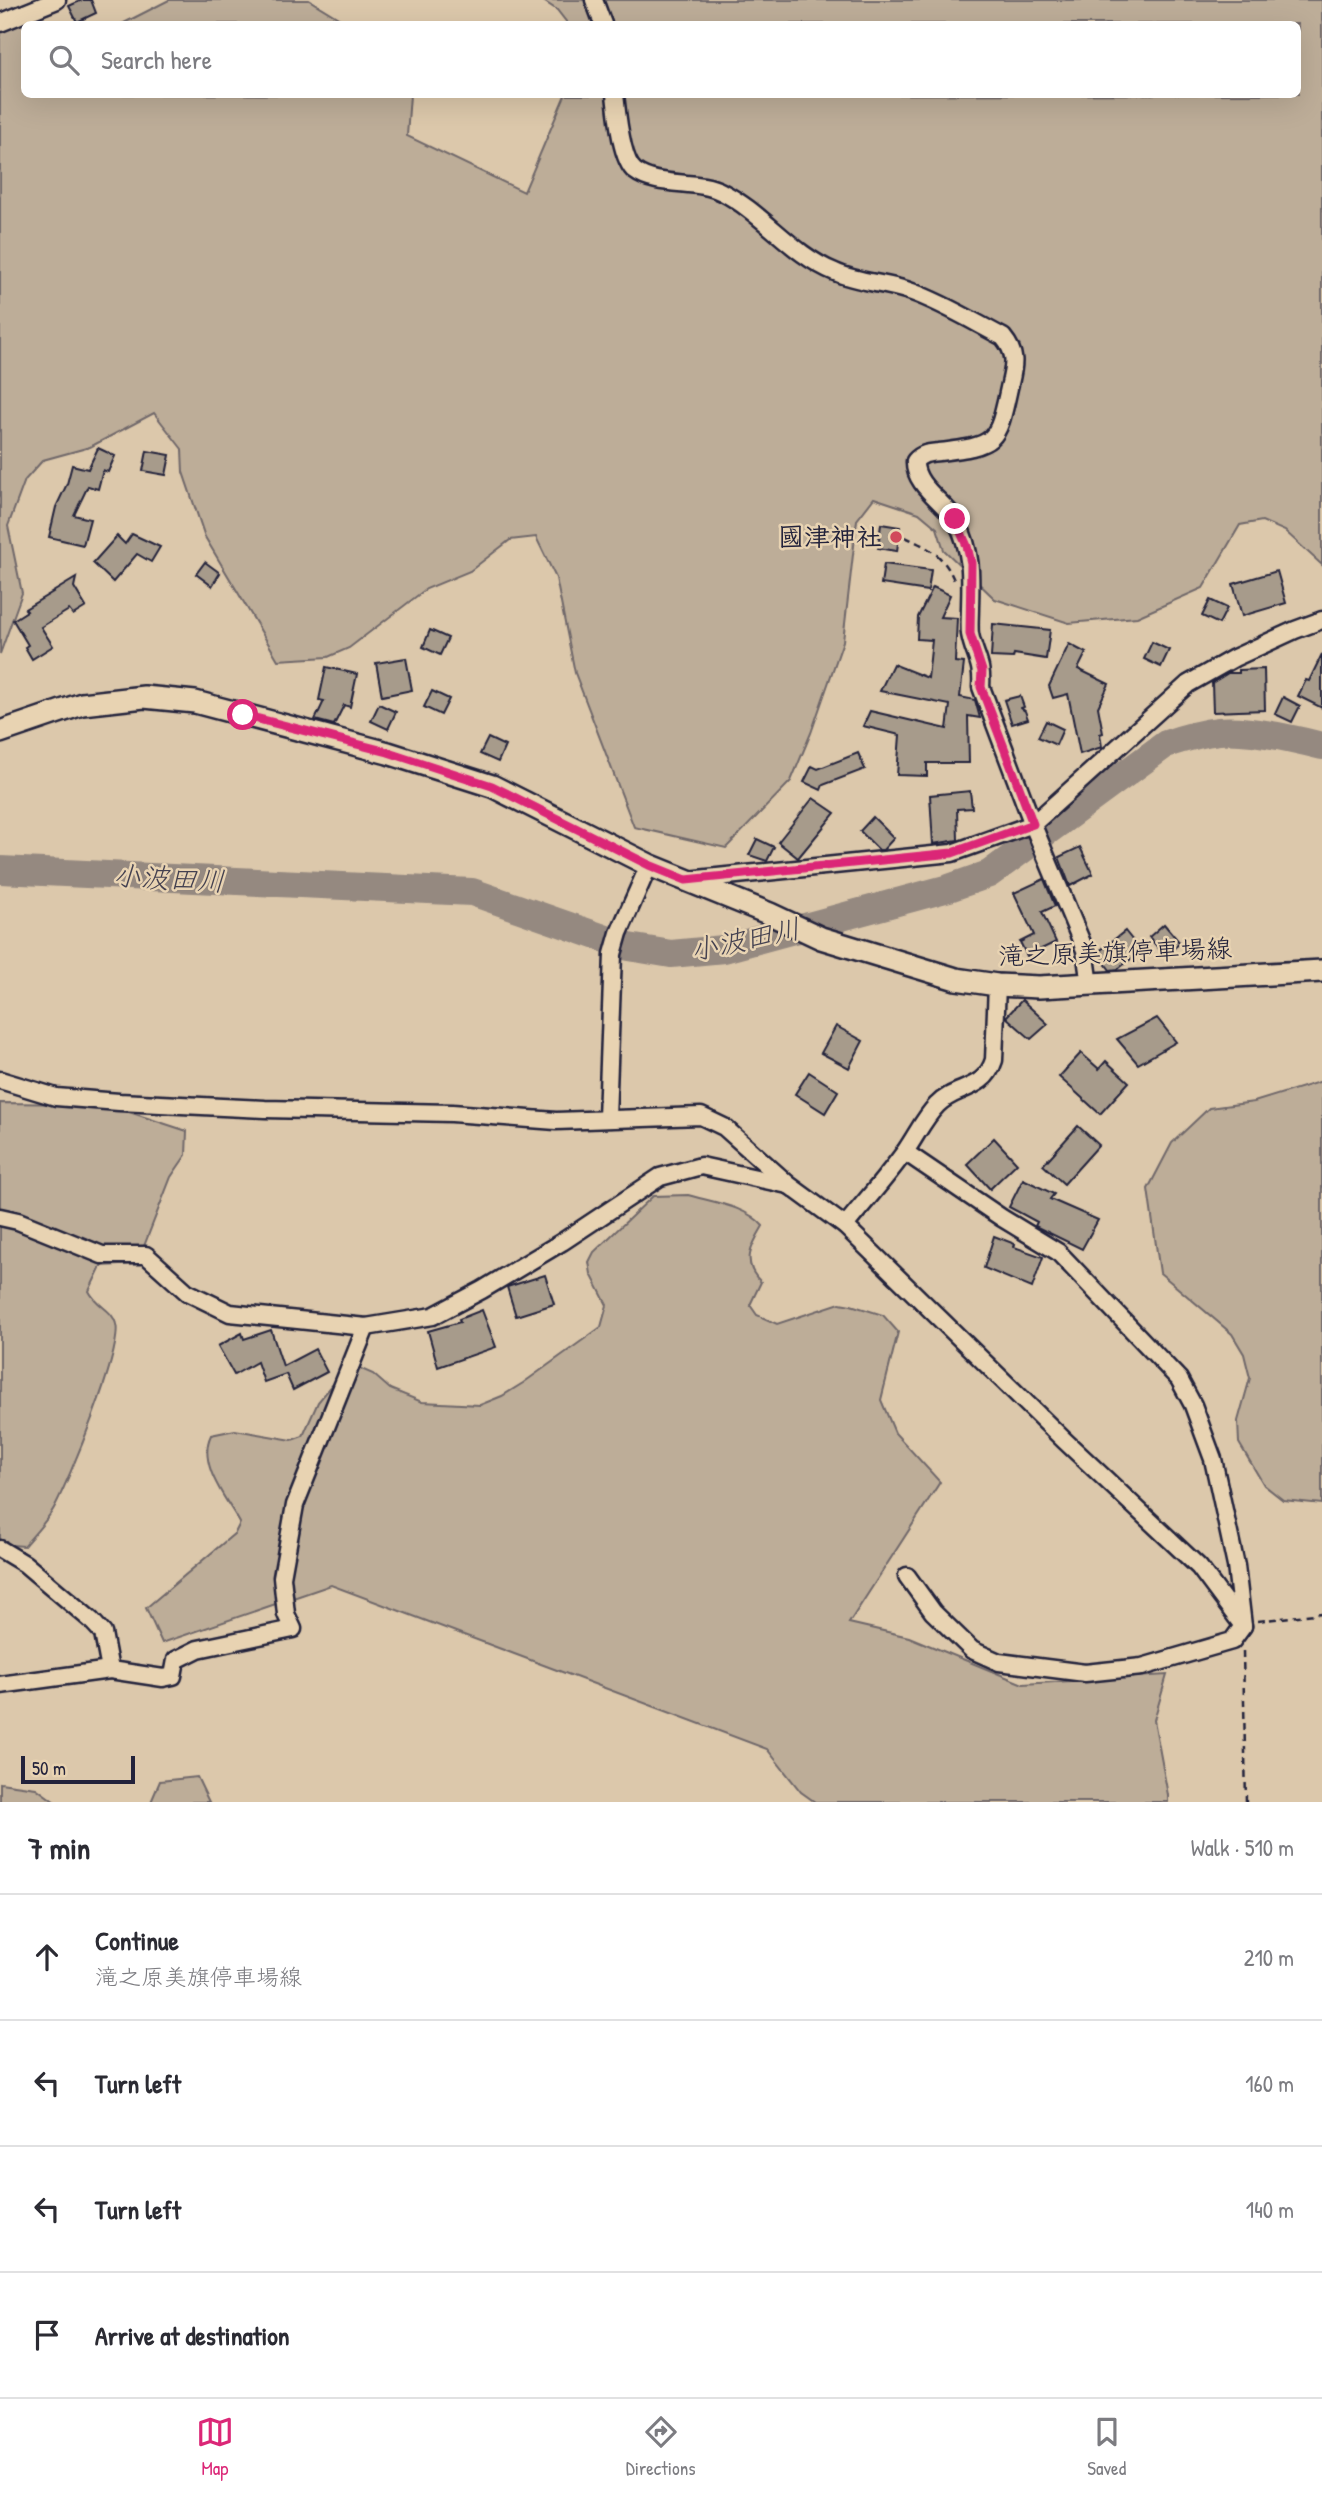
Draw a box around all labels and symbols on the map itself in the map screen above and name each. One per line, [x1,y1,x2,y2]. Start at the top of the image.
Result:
route end [939,503,970,534]
place label: 國津神社 [778,519,882,554]
marker: 國津神社 [888,529,904,545]
route start [227,699,258,730]
water label: 小波田川 [112,856,226,900]
water label: 小波田川 [686,909,804,969]
street label: 滝之原美旗停車場線 [997,930,1233,973]
scale bar [21,1753,135,1785]

